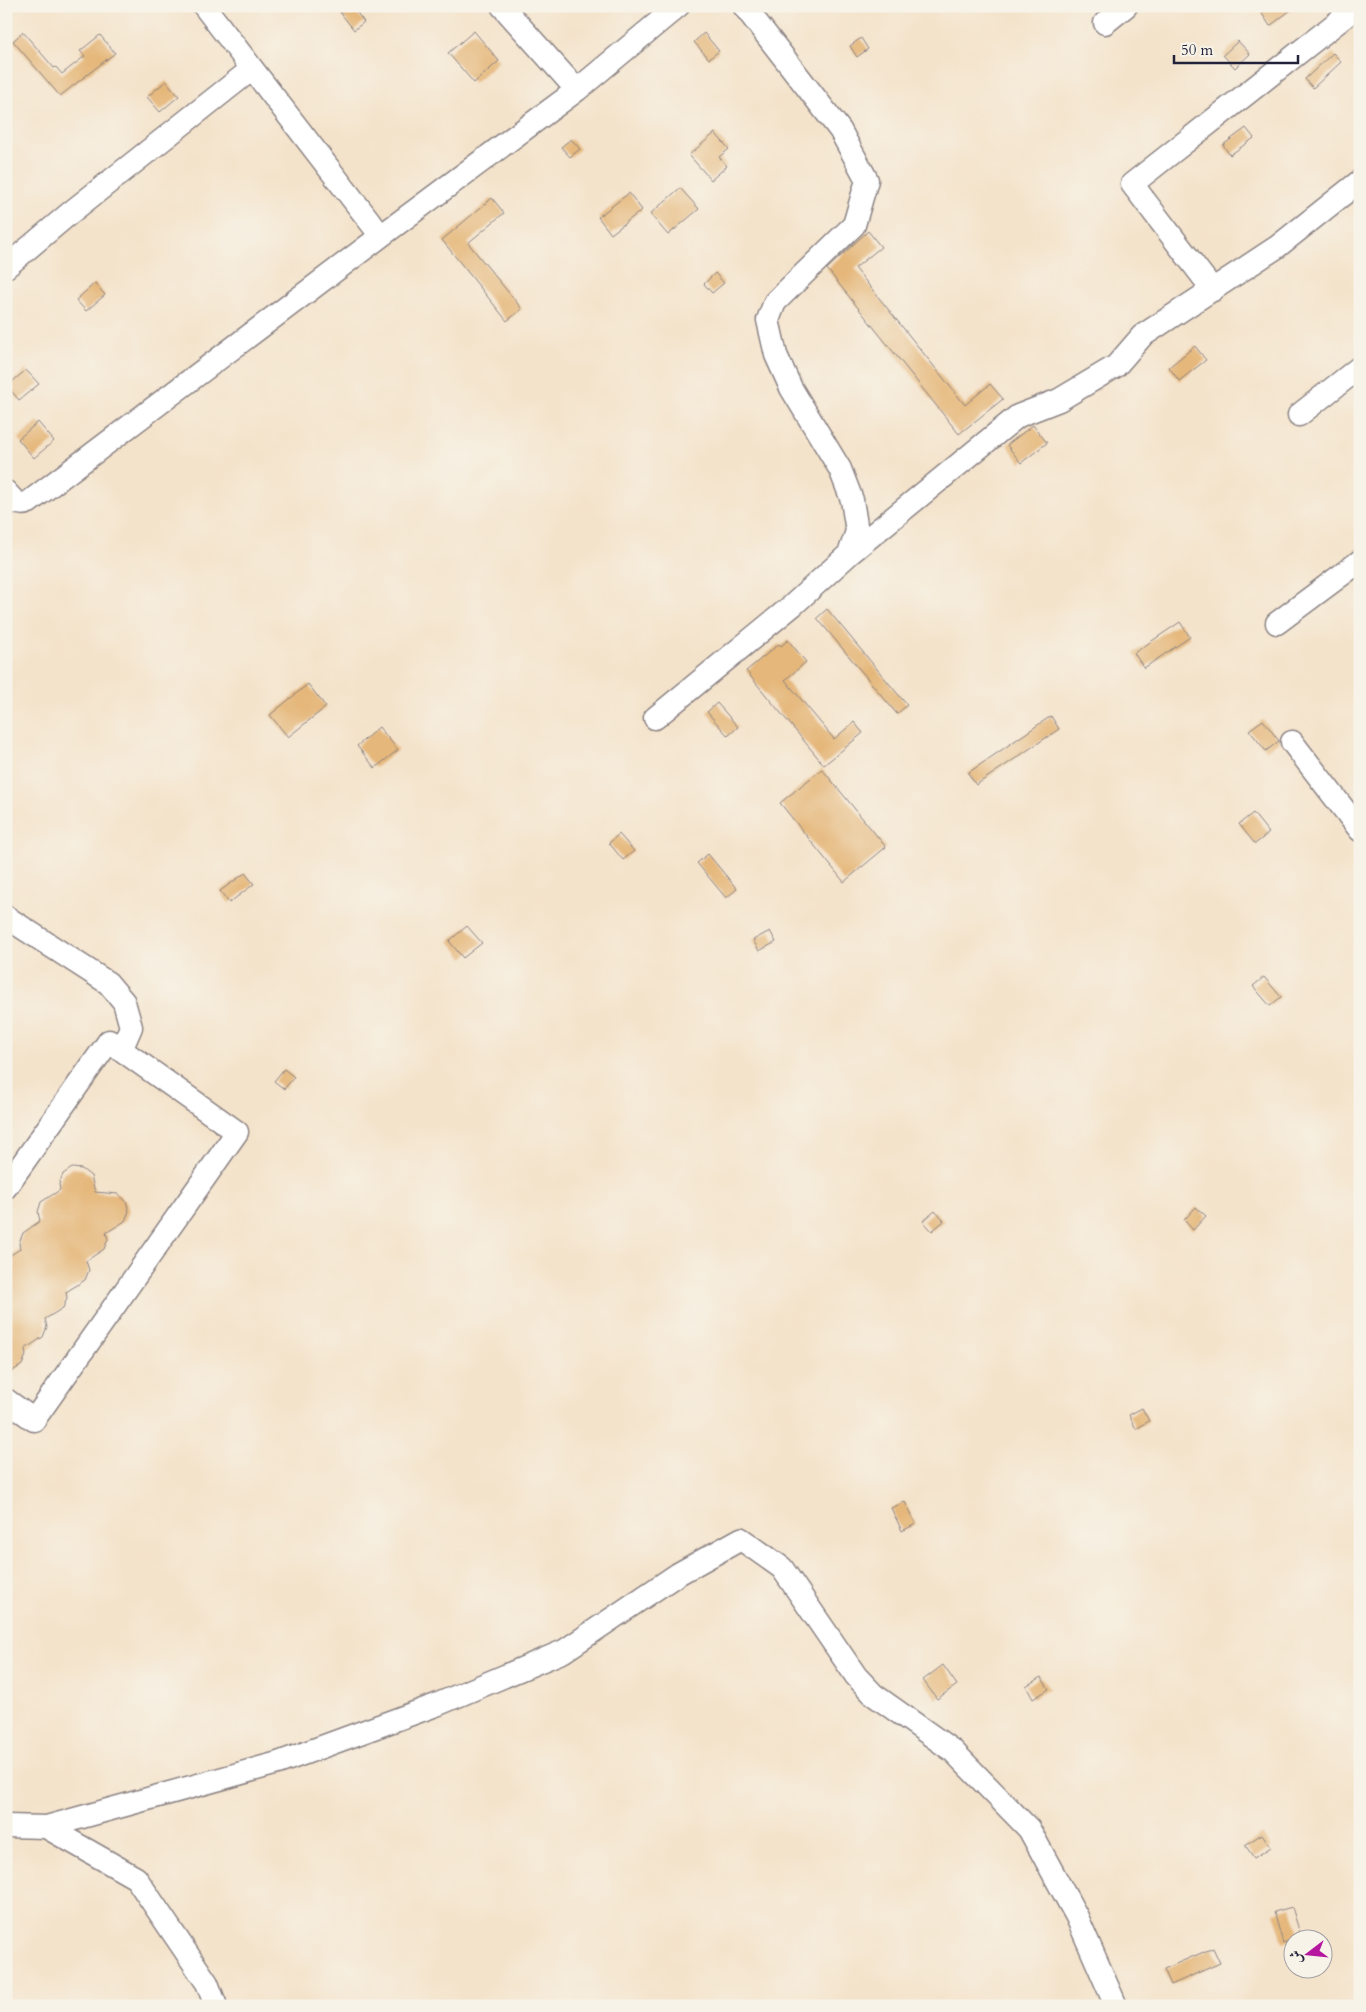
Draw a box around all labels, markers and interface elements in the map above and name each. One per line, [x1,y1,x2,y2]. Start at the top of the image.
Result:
scale bar [1174,32,1297,64]
text: 50 m [1181,40,1213,60]
north arrow [1284,1930,1334,1980]
text: ش [1285,1948,1307,1967]

